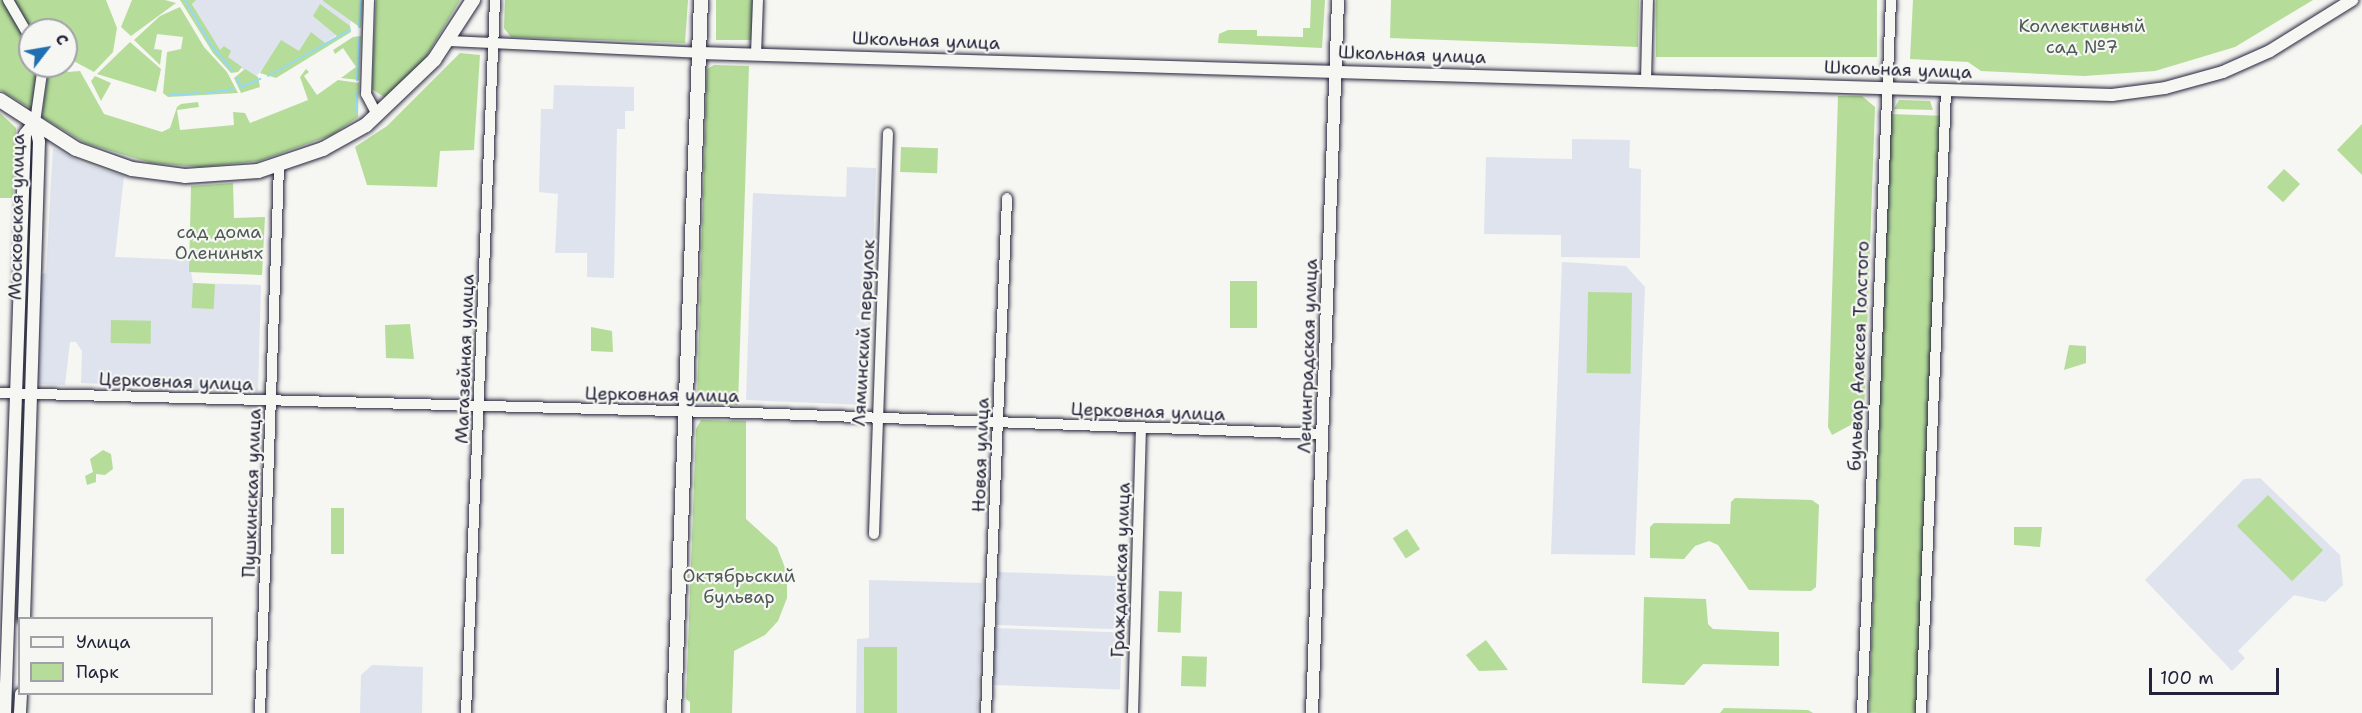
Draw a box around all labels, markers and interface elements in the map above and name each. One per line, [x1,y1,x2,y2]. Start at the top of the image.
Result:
park label: Коллективный сад №7 [2018,16,2146,58]
north arrow [18,18,78,78]
street label: Школьная улица [852,28,1000,54]
text: С [51,30,74,49]
street label: Школьная улица [1338,42,1486,68]
street label: Школьная улица [1824,57,1972,83]
street label: Московская улица [5,134,29,300]
park label: сад дома Олениных [175,222,263,264]
street label: Ляминский переулок [848,239,880,427]
street label: бульвар Алексея Толстого [1844,241,1874,471]
street label: Ленинградская улица [1294,258,1322,454]
street label: Магазейная улица [451,274,479,444]
street label: Церковная улица [98,369,254,395]
street label: Церковная улица [584,383,740,407]
street label: Новая улица [968,397,994,513]
street label: Церковная улица [1070,399,1226,425]
street label: Пушкинская улица [238,408,266,578]
street label: Гражданская улица [1107,482,1135,658]
park label: Октябрьский бульвар [682,566,796,608]
legend [18,617,213,695]
text: Улица [76,630,130,654]
scale bar [2152,656,2282,694]
text: Парк [76,660,119,684]
text: 100 m [2160,666,2214,690]

